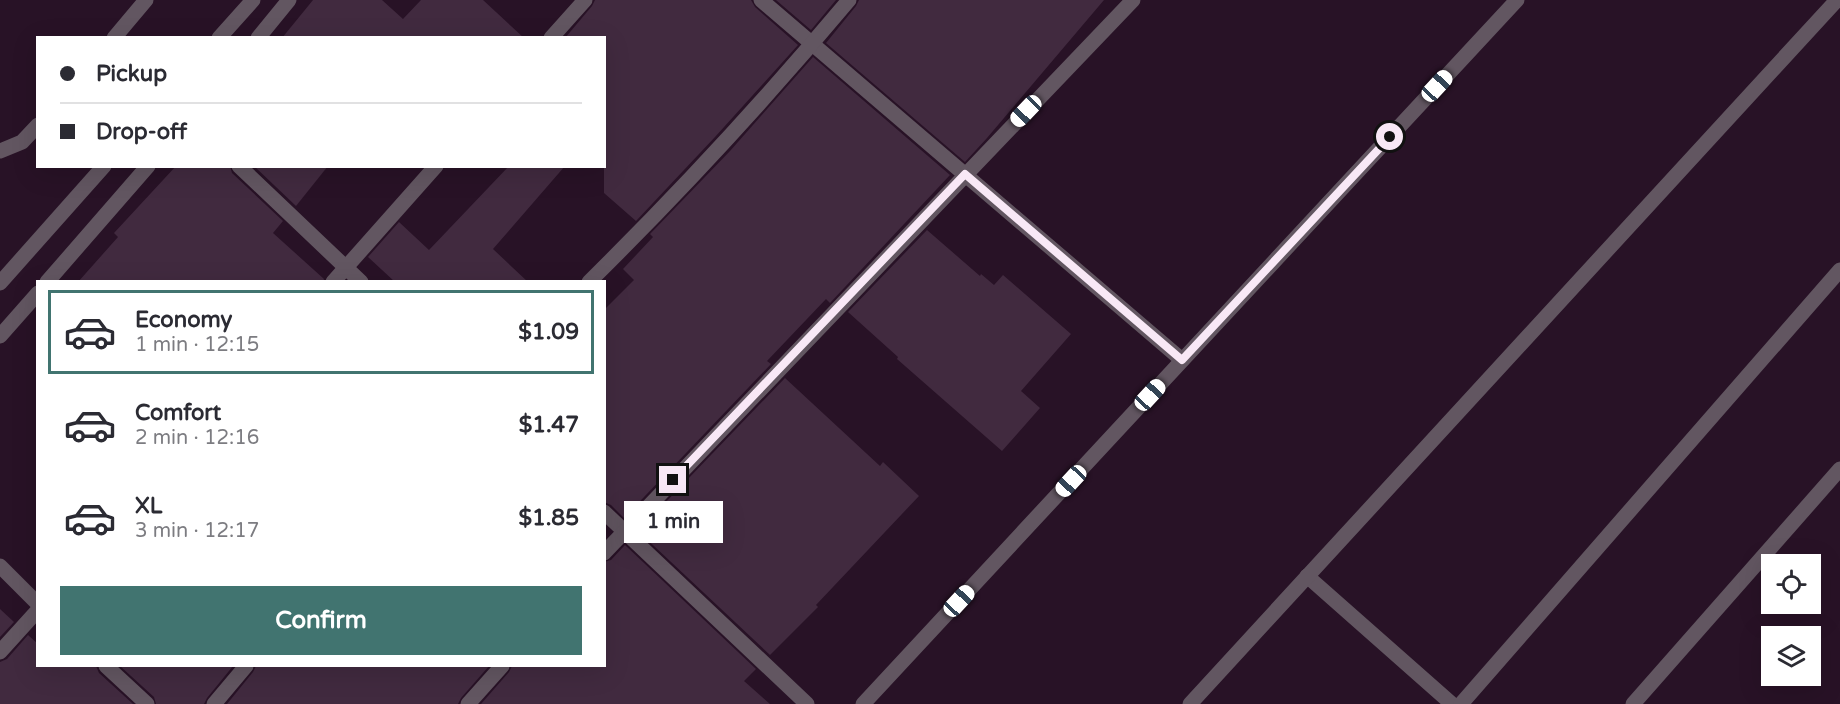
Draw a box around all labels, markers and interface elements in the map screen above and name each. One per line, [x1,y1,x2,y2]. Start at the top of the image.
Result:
text: Pickup [96,61,167,87]
car [1418,67,1456,105]
car [1007,92,1045,130]
text: Drop-off [96,119,187,145]
route start [1376,123,1403,150]
icon: car [63,305,117,359]
text: Economy [135,307,232,333]
text: $1.09 [518,319,579,345]
text: 1 min · 12:15 [135,333,259,357]
car [1131,376,1169,414]
icon: car [63,398,117,452]
text: Comfort [135,400,221,426]
text: $1.47 [519,412,579,438]
text: 2 min · 12:16 [135,426,259,450]
car [1052,462,1090,500]
route end [659,466,686,493]
icon: car [63,491,117,545]
text: XL [135,493,162,519]
callout: 1 min [624,501,722,543]
text: $1.85 [518,505,579,531]
text: 1 min [647,510,700,534]
text: 3 min · 12:17 [135,519,259,543]
map controls [1761,554,1821,686]
button: locate [1761,554,1821,614]
car [940,582,978,620]
button: Confirm [60,586,582,655]
button: layers [1761,626,1821,686]

